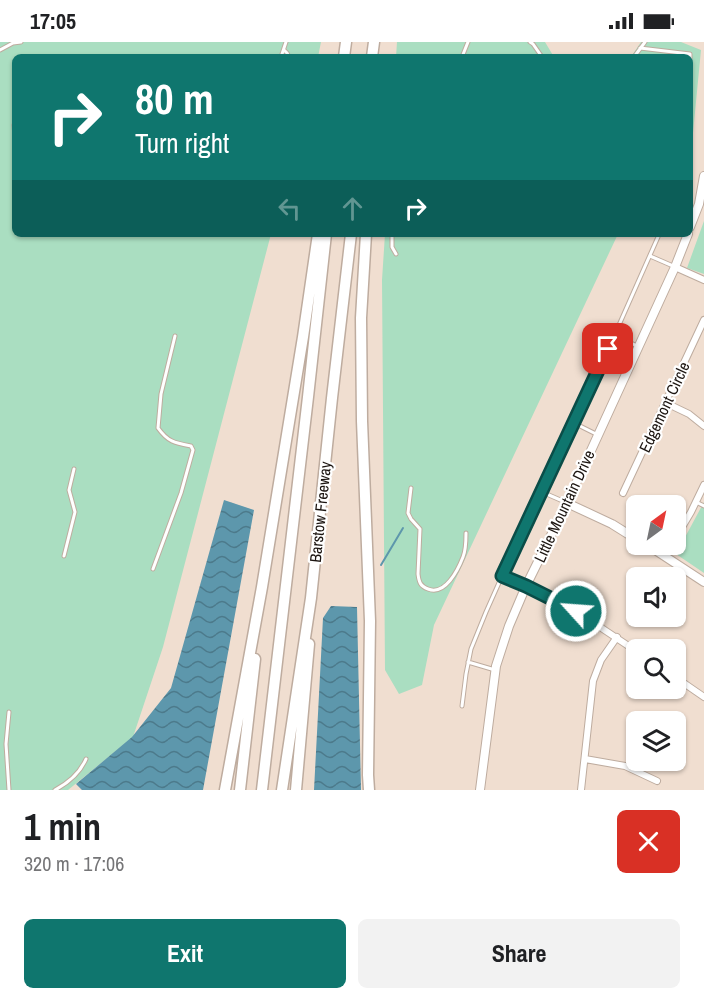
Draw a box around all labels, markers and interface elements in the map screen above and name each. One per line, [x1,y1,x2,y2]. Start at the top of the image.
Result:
text: 17:05 [30,6,76,36]
text: 80 m [135,71,214,127]
icon: right [36,78,114,156]
text: Turn right [135,125,229,161]
icon: left [273,192,306,225]
icon: ahead [336,192,369,225]
icon: right [399,192,432,225]
pin [582,323,633,374]
icon: arrive [591,332,624,365]
street label: Edgemont Circle [633,358,695,456]
street label: Little Mountain Drive [528,446,600,566]
street label: Barstow Freeway [304,460,336,564]
north arrow [626,495,686,555]
map controls [626,495,686,771]
button: sound [626,567,686,627]
position arrow [544,579,608,643]
button: search [626,639,686,699]
button: layers [626,711,686,771]
text: 1 min [24,803,101,851]
button: close [617,810,680,873]
text: 320 m · 17:06 [24,850,124,877]
button: Exit [24,919,346,988]
button: Share [358,919,680,988]

